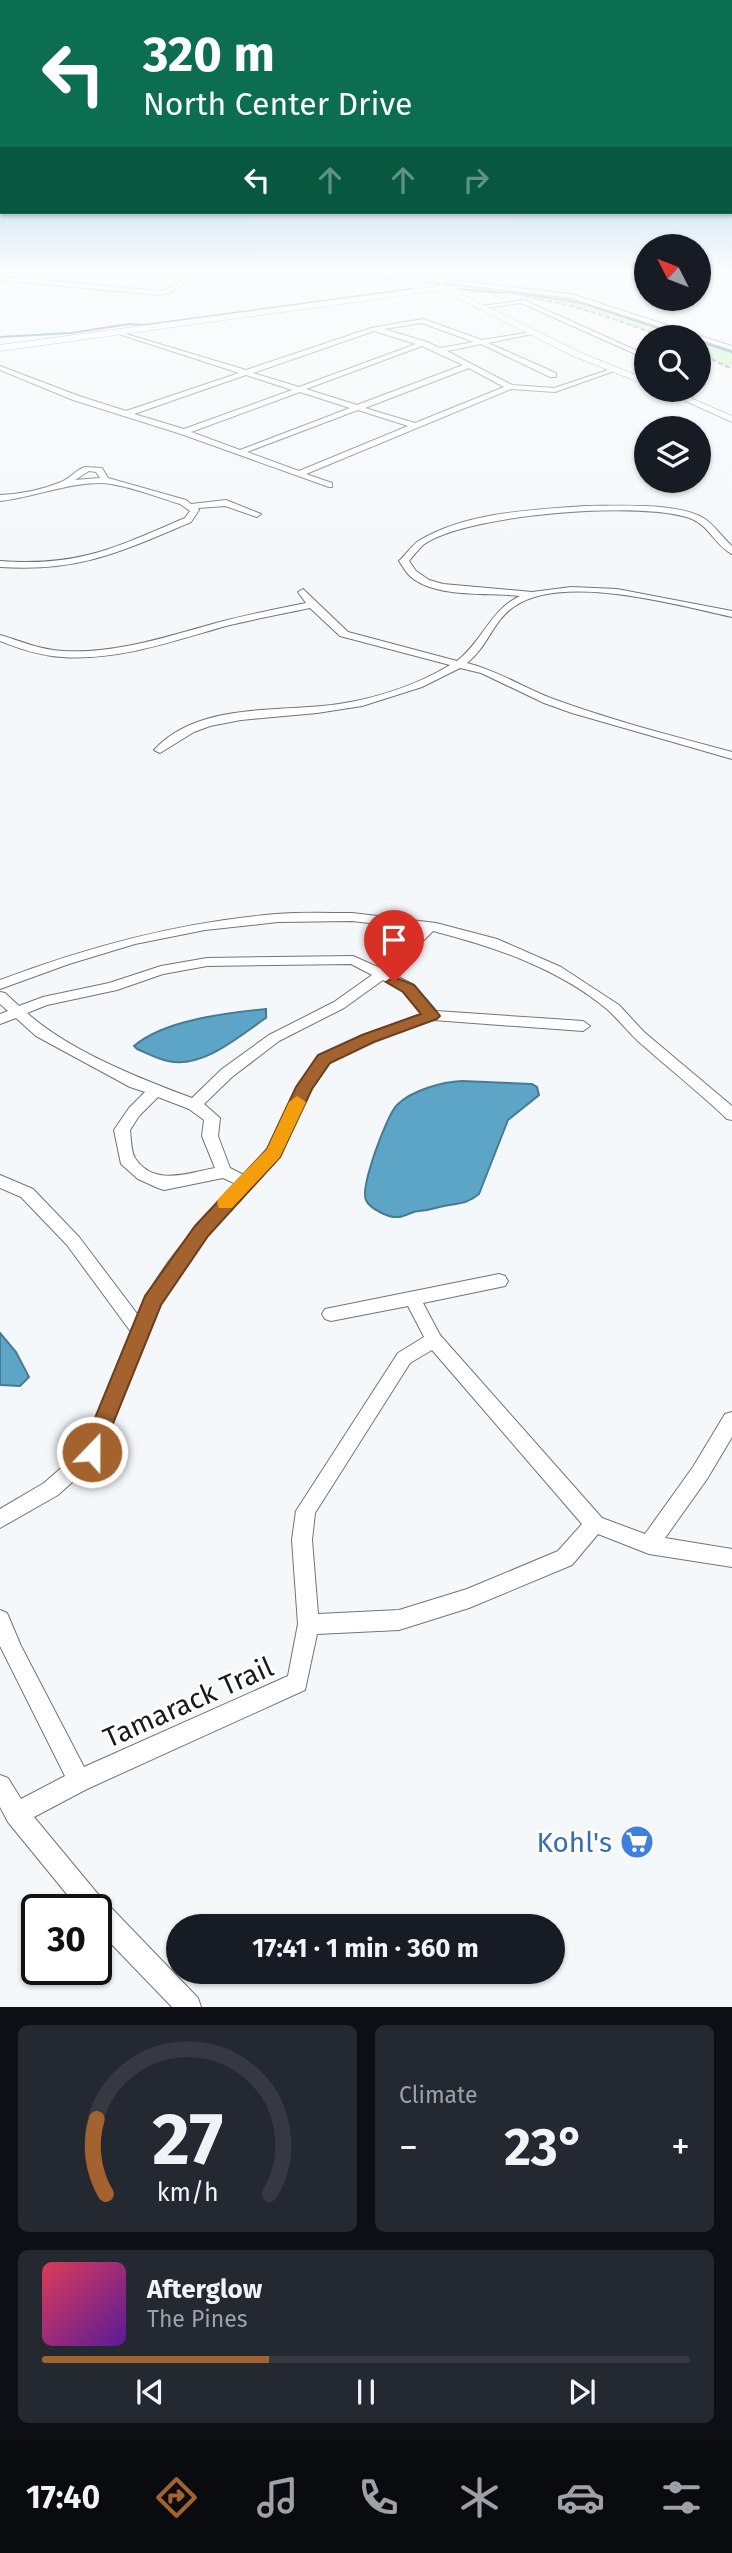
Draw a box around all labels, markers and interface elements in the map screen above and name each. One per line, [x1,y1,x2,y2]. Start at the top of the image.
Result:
text: 320 m [143,25,275,84]
icon: left [28,28,119,119]
text: North Center Drive [143,85,413,123]
icon: left [238,161,276,199]
icon: ahead [311,161,349,199]
icon: ahead [384,161,422,199]
icon: right [457,161,495,199]
north arrow [634,234,710,312]
map controls [634,234,711,493]
button: search [634,325,711,402]
button: layers [634,416,711,493]
pin [364,910,424,982]
icon: arrive [375,921,413,959]
position arrow [55,1415,129,1489]
street label: Tamarack Trail [98,1650,278,1755]
supermarket icon: Kohl's [618,1823,656,1861]
place label: Kohl's [536,1826,612,1859]
speed limit sign: 30 [21,1894,112,1985]
text: 17:41 · 1 min · 360 m [252,1933,479,1964]
text: Climate [399,2081,478,2109]
text: 27 [152,2097,223,2184]
text: 23° [504,2116,585,2179]
text: − [399,2124,418,2170]
text: + [671,2124,690,2170]
text: km/h [157,2178,218,2208]
text: Afterglow [147,2274,262,2305]
text: The Pines [147,2305,248,2333]
icon: previous [131,2373,169,2411]
icon: pause [347,2373,385,2411]
icon: next [563,2373,601,2411]
icon: directions [152,2473,201,2522]
icon: music [253,2473,302,2522]
icon: phone [354,2473,403,2522]
icon: climate [455,2473,504,2522]
icon: car [556,2473,605,2522]
icon: filters [657,2473,706,2522]
text: 17:40 [26,2478,100,2516]

